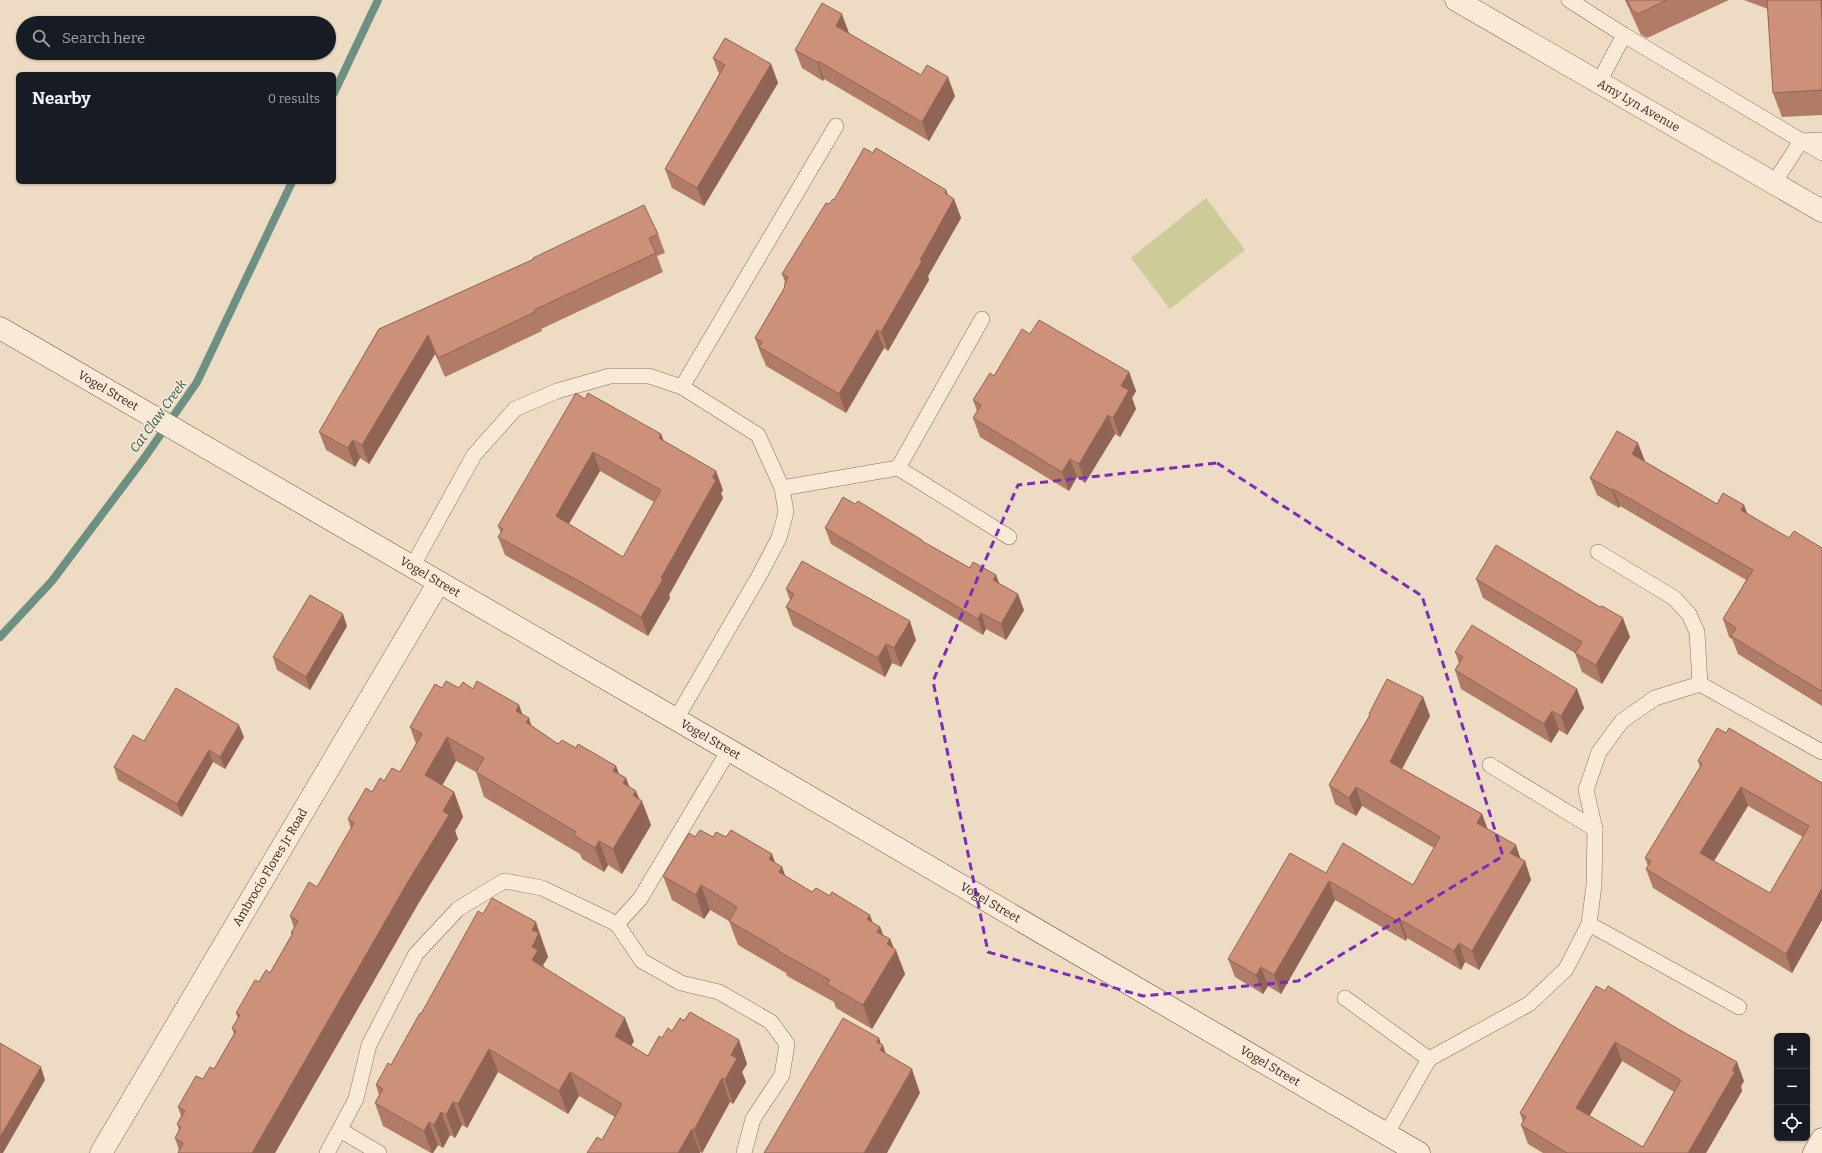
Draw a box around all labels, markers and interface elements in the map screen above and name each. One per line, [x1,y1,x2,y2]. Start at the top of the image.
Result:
search box [16,16,336,60]
icon: search [30,27,52,49]
text: Search here [62,29,145,47]
street label: Amy Lyn Avenue [1595,76,1682,135]
text: Nearby [32,88,91,109]
text: 0 results [268,91,320,106]
street label: Vogel Street [76,368,141,414]
water label: Cat Claw Creek [127,376,190,455]
street label: Vogel Street [397,554,463,600]
street label: Vogel Street [678,716,744,763]
street label: Ambrocio Flores Jr Road [230,806,310,929]
street label: Vogel Street [958,880,1024,926]
map controls [1774,1033,1810,1141]
button: + [1774,1033,1810,1069]
street label: Vogel Street [1238,1043,1303,1089]
button: − [1774,1069,1810,1105]
button: locate [1774,1105,1810,1141]

